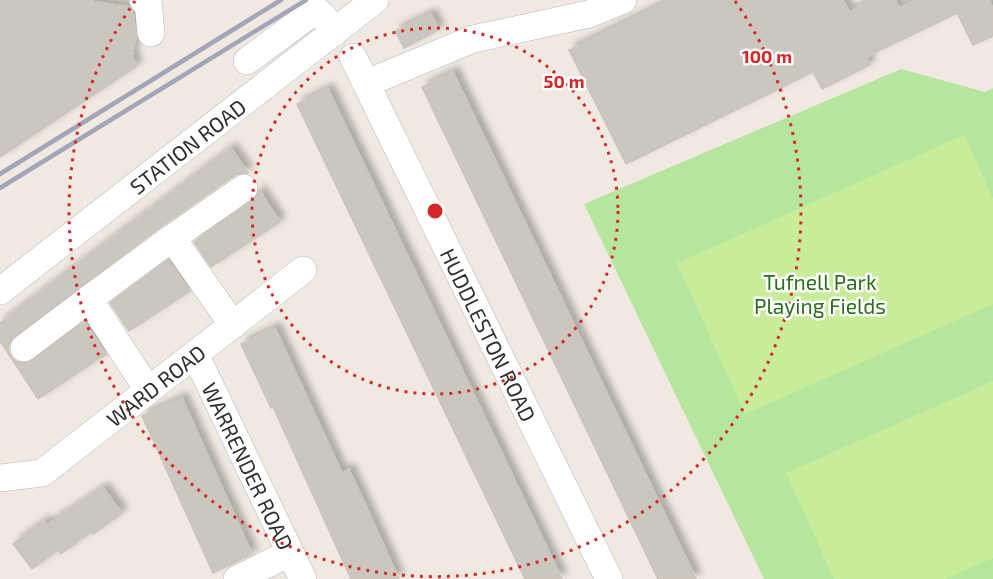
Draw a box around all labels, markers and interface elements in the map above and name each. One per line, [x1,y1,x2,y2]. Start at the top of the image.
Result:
text: 100 m [742,45,792,67]
text: 50 m [543,70,585,92]
street label: STATION ROAD [124,93,250,198]
centre of rings [425,201,445,221]
street label: HUDDLESTON ROAD [436,244,542,425]
park label: Tufnell Park Playing Fields [754,269,886,318]
street label: WARD ROAD [101,339,210,431]
street label: WARRENDER ROAD [198,378,299,553]

